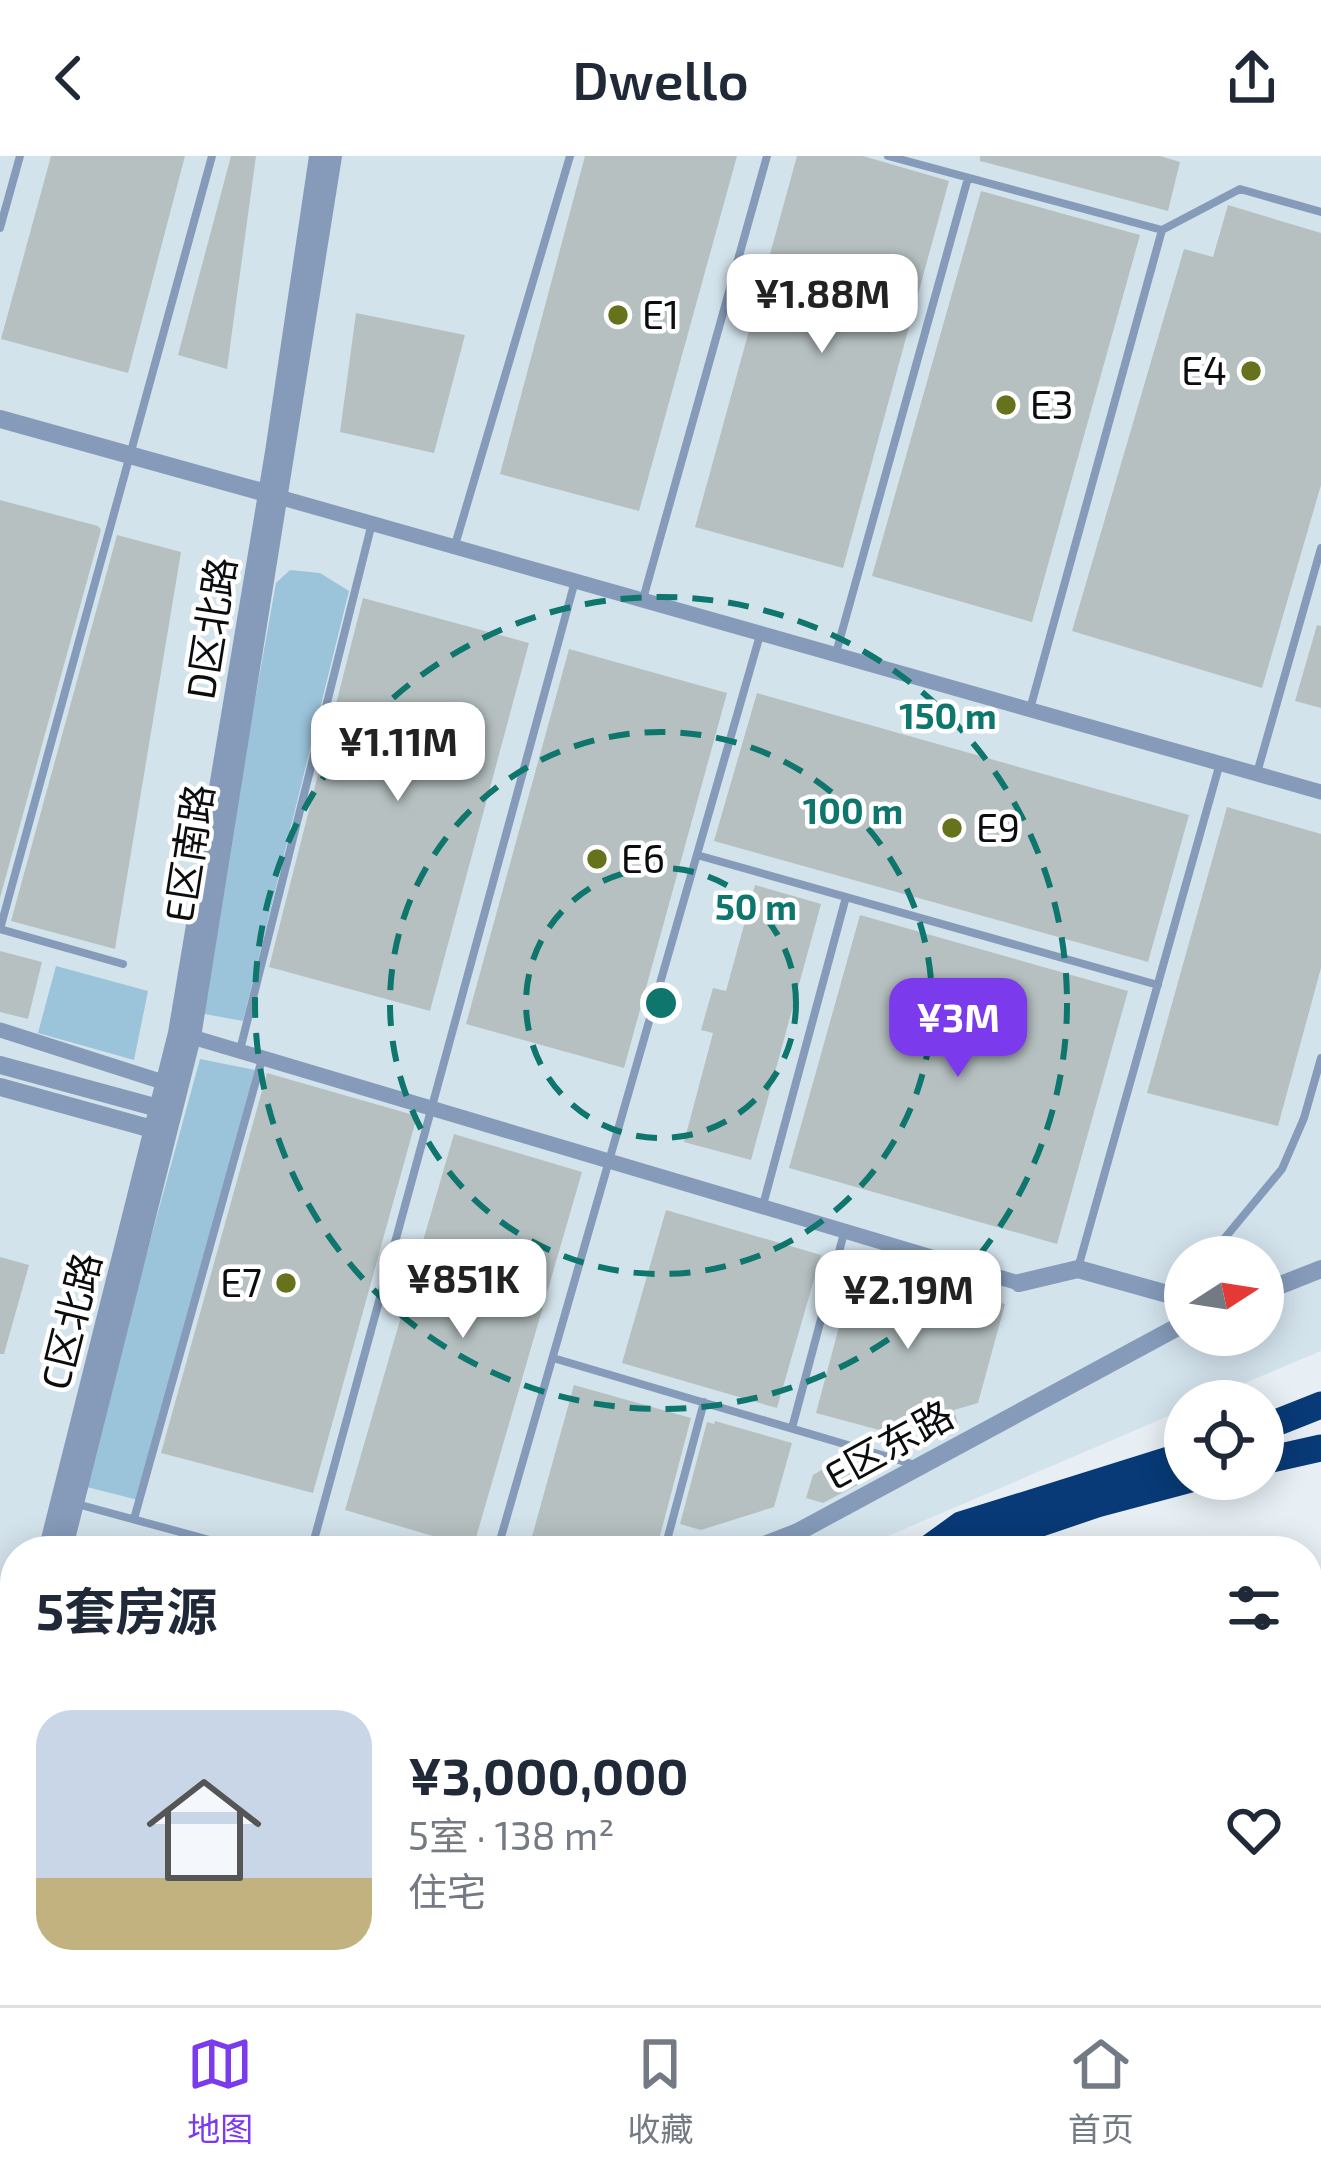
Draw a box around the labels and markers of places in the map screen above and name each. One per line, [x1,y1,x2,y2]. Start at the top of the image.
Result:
pin: ¥1.88M [724,254,920,356]
place label: E1 [642,290,679,337]
marker: E1 [605,302,631,328]
place label: E4 [1181,346,1227,393]
marker: E4 [1238,358,1264,384]
place label: E3 [1030,380,1074,427]
marker: E3 [993,392,1019,418]
pin: ¥1.11M [300,702,496,804]
place label: E9 [976,803,1020,850]
marker: E9 [939,815,965,841]
place label: E6 [621,834,665,881]
marker: E6 [584,846,610,872]
pin: ¥3M [900,978,1016,1080]
centre of rings [640,982,682,1024]
pin: ¥851K [379,1239,547,1341]
pin: ¥2.19M [810,1250,1006,1352]
place label: E7 [220,1258,262,1305]
marker: E7 [273,1270,299,1296]

